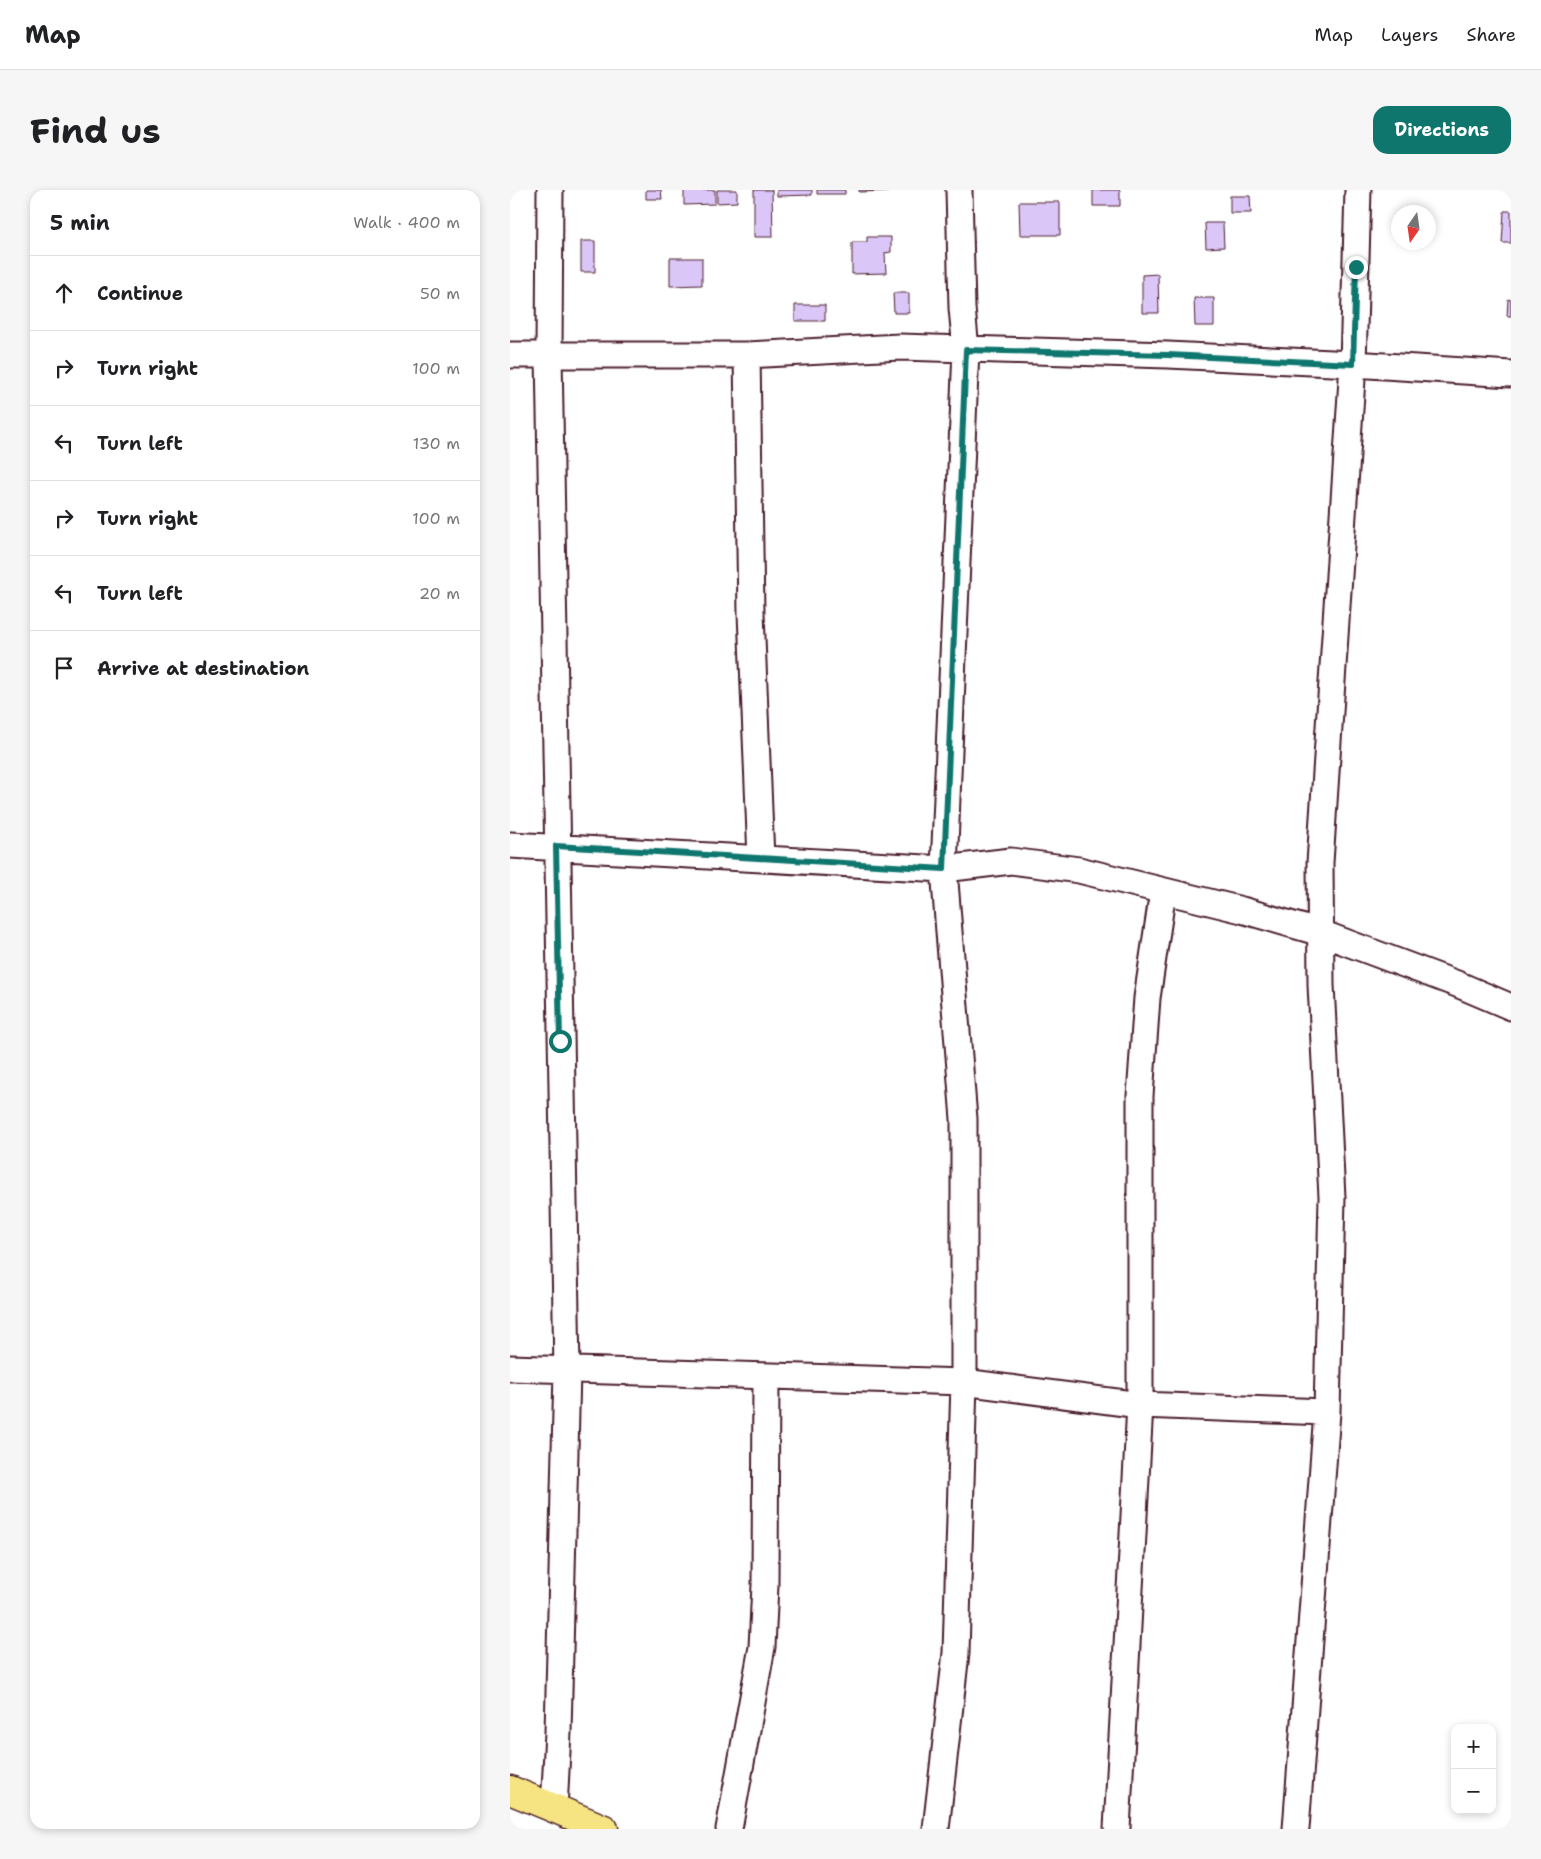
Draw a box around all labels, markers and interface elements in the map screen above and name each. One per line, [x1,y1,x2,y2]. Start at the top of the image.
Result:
text: Map [25,19,81,51]
text: Map [1315,23,1353,47]
text: Layers [1381,23,1438,47]
text: Share [1466,23,1516,47]
button: Directions [1373,106,1511,154]
text: Find us [30,107,161,154]
north arrow [1391,205,1436,250]
text: 5 min [50,209,110,237]
text: Walk · 400 m [353,212,460,233]
route end [1345,256,1368,279]
icon: ahead [50,279,78,307]
text: Continue [97,281,183,306]
text: 50 m [420,283,460,304]
icon: right [50,354,78,382]
text: Turn right [97,356,198,381]
text: 100 m [412,358,460,379]
icon: left [50,429,78,457]
text: Turn left [97,431,183,456]
text: 130 m [413,433,460,454]
icon: right [50,504,78,532]
text: Turn right [97,506,198,531]
text: 100 m [412,508,460,529]
icon: left [50,579,78,607]
text: Turn left [97,581,183,606]
text: 20 m [419,583,460,604]
icon: arrive [50,654,78,682]
text: Arrive at destination [97,656,309,681]
route start [549,1030,572,1053]
map controls [1451,1724,1496,1814]
button: + [1451,1724,1496,1769]
button: − [1451,1769,1496,1814]

